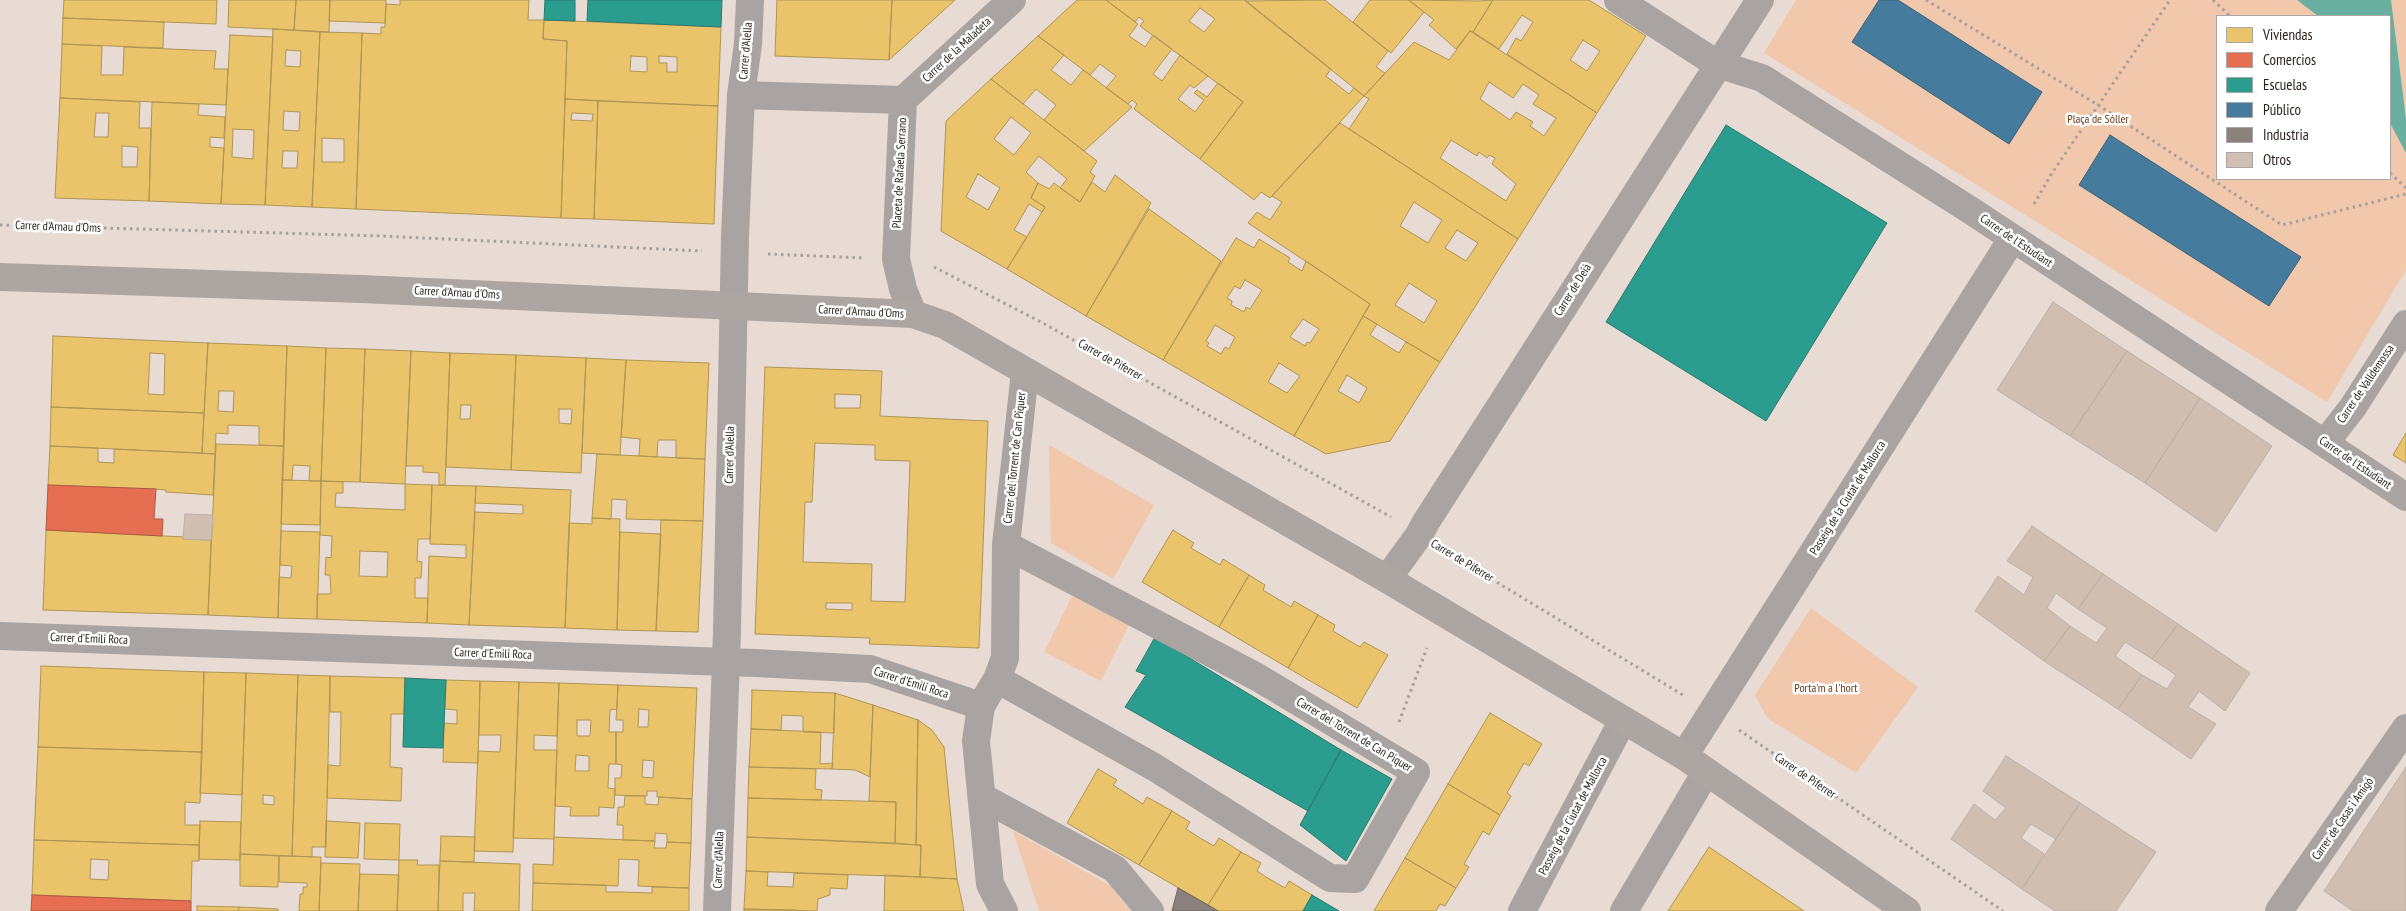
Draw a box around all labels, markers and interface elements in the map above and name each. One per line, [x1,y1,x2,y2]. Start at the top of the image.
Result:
street label: Carrer de la Maladeta [920,15,994,85]
legend [2216,15,2391,180]
street label: Carrer d'Alella [736,22,756,80]
text: Viviendas [2263,25,2313,44]
text: Comercios [2263,50,2316,69]
text: Escuelas [2263,75,2307,94]
text: Público [2263,100,2301,119]
park label: Plaça de Sóller [2067,113,2129,127]
street label: Placeta de Rafaela Serrano [890,117,910,229]
text: Industria [2263,125,2309,144]
text: Otros [2263,150,2291,169]
street label: Carrer de l'Estudiant [1977,212,2055,270]
street label: Carrer d'Arnau d'Oms [15,218,101,236]
street label: Carrer de Deià [1551,261,1595,319]
street label: Carrer d'Arnau d'Oms [414,284,500,302]
street label: Carrer d'Arnau d'Oms [818,303,904,321]
street label: Carrer de Piferrer [1075,336,1145,384]
street label: Carrer de Valldemossa [2334,342,2398,426]
street label: Carrer del Torrent de Can Piquer [1001,391,1029,525]
street label: Carrer d'Alella [722,426,738,484]
street label: Carrer de l'Estudiant [2316,434,2394,492]
street label: Passeig de la Ciutat de Mallorca [1807,438,1889,558]
street label: Carrer de Piferrer [1428,537,1496,585]
street label: Carrer d'Emili Roca [50,630,128,648]
street label: Carrer d'Emili Roca [454,645,532,663]
street label: Carrer d'Emili Roca [872,664,950,702]
park label: Porta'm a l'hort [1794,682,1858,696]
street label: Carrer del Torrent de Can Piquer [1294,695,1414,775]
street label: Carrer de Piferrer [1772,750,1838,802]
street label: Passeig de la Ciutat de Mallorca [1536,754,1610,878]
street label: Carrer de Casas i Amigó [2309,775,2377,863]
street label: Carrer d'Alella [711,831,727,889]

